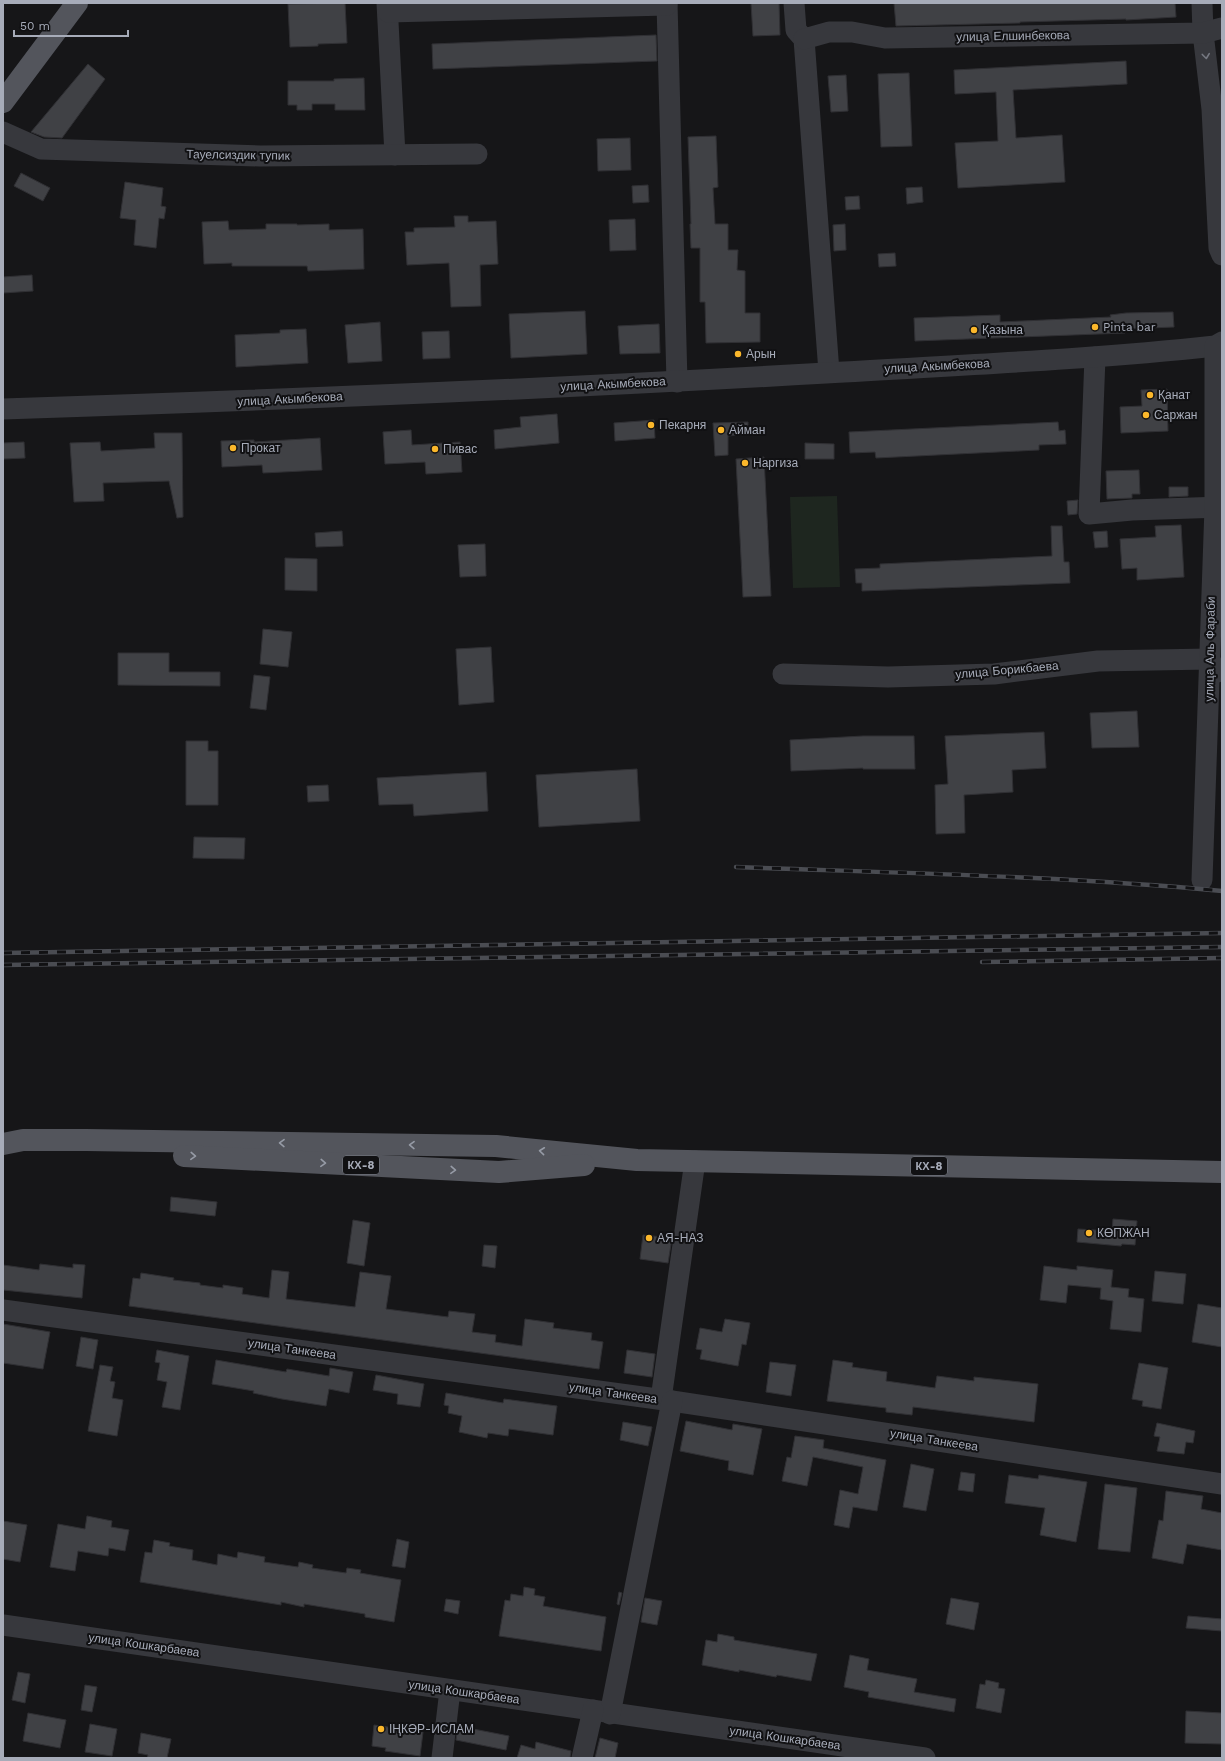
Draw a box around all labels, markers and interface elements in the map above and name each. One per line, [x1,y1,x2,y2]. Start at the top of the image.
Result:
scale bar [14,12,128,38]
text: 50 m [20,19,50,33]
street label: улица Елшинбекова [956,28,1070,44]
one-way arrow [1201,53,1210,59]
street label: Тауелсиздик тупик [186,147,291,163]
place label: Pinta bar [1103,320,1156,334]
marker: Pinta bar [1090,322,1100,332]
place label: Қазына [982,323,1023,337]
marker: Қазына [969,325,979,335]
place label: Арын [746,347,776,361]
marker: Арын [733,349,743,359]
street label: улица Акымбекова [884,356,990,376]
street label: улица Акымбекова [560,374,666,394]
place label: Қанат [1158,388,1191,402]
street label: улица Акымбекова [237,389,343,409]
marker: Қанат [1145,390,1155,400]
place label: Саржан [1154,408,1197,422]
marker: Саржан [1141,410,1151,420]
place label: Пекарня [659,418,706,432]
marker: Пекарня [646,420,656,430]
place label: Айман [729,423,765,437]
marker: Айман [716,425,726,435]
place label: Прокат [241,441,281,455]
place label: Пивас [443,442,477,456]
marker: Прокат [228,443,238,453]
marker: Пивас [430,444,440,454]
place label: Наргиза [753,456,799,470]
marker: Наргиза [740,458,750,468]
street label: улица Аль Фараби [1202,596,1218,702]
street label: улица Борикбаева [955,658,1059,681]
one-way arrow [279,1139,285,1147]
one-way arrow [409,1141,415,1149]
one-way arrow [539,1146,545,1155]
one-way arrow [190,1152,196,1161]
road number: КХ-8 [343,1156,379,1174]
road number: КХ-8 [911,1157,947,1175]
one-way arrow [320,1159,326,1167]
one-way arrow [450,1165,456,1174]
place label: КӨПЖАН [1097,1226,1150,1240]
marker: КӨПЖАН [1084,1228,1094,1238]
place label: АЯ-НАЗ [657,1231,704,1245]
marker: АЯ-НАЗ [644,1233,654,1243]
street label: улица Танкеева [247,1336,337,1362]
street label: улица Танкеева [568,1380,658,1406]
street label: улица Танкеева [889,1426,979,1454]
street label: улица Кошкарбаева [88,1630,201,1660]
street label: улица Кошкарбаева [408,1677,521,1707]
place label: ІҢКӘР-ИСЛАМ [389,1722,474,1736]
street label: улица Кошкарбаева [729,1723,842,1753]
marker: ІҢКӘР-ИСЛАМ [376,1724,386,1734]

